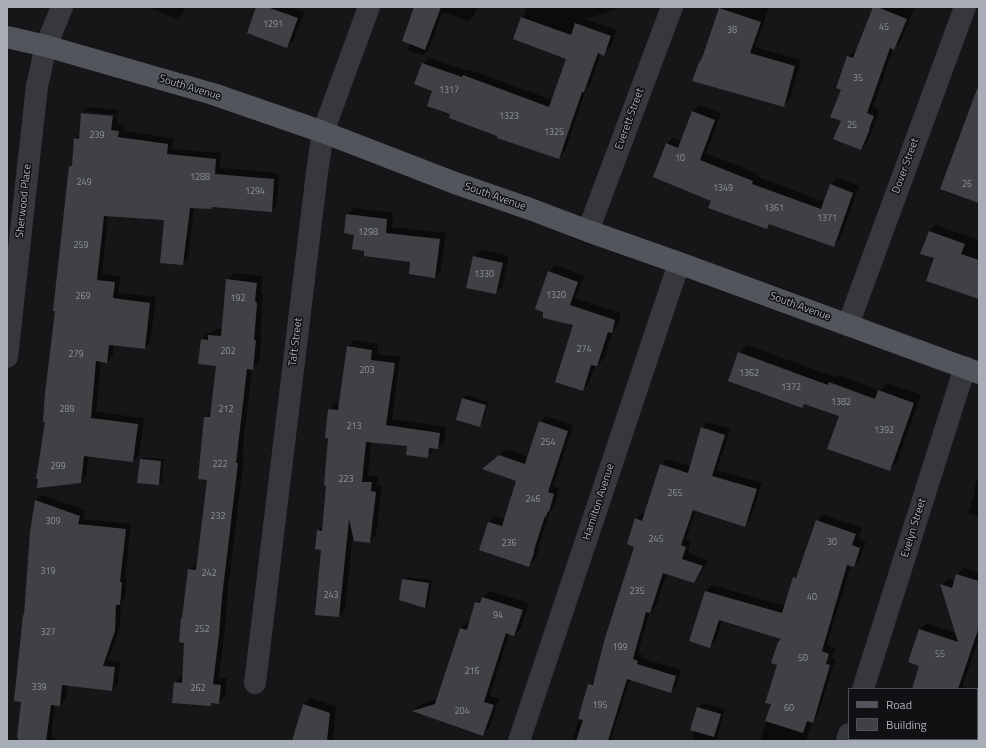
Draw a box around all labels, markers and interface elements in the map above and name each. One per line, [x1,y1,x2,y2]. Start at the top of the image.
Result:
house number: 1291 [263,20,283,30]
house number: 45 [879,23,889,33]
house number: 38 [727,26,737,36]
street label: South Avenue [157,72,223,104]
house number: 35 [853,74,863,84]
house number: 1317 [439,86,459,96]
street label: Everett Street [613,86,647,152]
house number: 1323 [499,112,519,122]
house number: 25 [847,121,857,131]
house number: 1325 [544,128,564,138]
house number: 239 [89,131,105,141]
street label: Dover Street [890,136,922,196]
house number: 10 [675,154,685,164]
street label: Sherwood Place [14,163,34,239]
house number: 1288 [190,173,210,183]
house number: 249 [76,178,92,188]
street label: South Avenue [462,180,528,214]
house number: 26 [962,180,972,190]
house number: 1349 [713,184,733,194]
house number: 1294 [245,187,265,197]
house number: 1361 [764,204,784,214]
house number: 1371 [817,214,837,224]
house number: 1298 [358,228,378,238]
house number: 259 [73,241,89,251]
house number: 1330 [474,270,494,280]
street label: South Avenue [768,290,832,324]
house number: 1320 [546,291,566,301]
house number: 269 [75,292,91,302]
house number: 192 [230,294,246,304]
street label: Taft Street [286,317,306,367]
house number: 274 [576,345,592,355]
house number: 202 [220,347,236,357]
house number: 279 [68,350,84,360]
house number: 203 [359,366,375,376]
house number: 1362 [739,369,759,379]
house number: 1372 [781,383,801,393]
house number: 1382 [831,398,851,408]
house number: 289 [59,405,75,415]
house number: 212 [218,405,234,415]
house number: 213 [346,422,362,432]
house number: 1392 [874,426,894,436]
house number: 254 [540,438,556,448]
house number: 222 [212,460,228,470]
house number: 299 [50,462,66,472]
street label: Hamilton Avenue [580,462,618,542]
house number: 223 [338,475,354,485]
house number: 265 [667,489,683,499]
house number: 246 [525,495,541,505]
street label: Evelyn Street [899,497,929,559]
house number: 232 [210,512,226,522]
house number: 309 [45,517,61,527]
house number: 245 [648,535,664,545]
house number: 30 [827,538,837,548]
house number: 236 [501,539,517,549]
house number: 319 [40,567,56,577]
house number: 242 [201,569,217,579]
house number: 235 [629,587,645,597]
house number: 243 [323,591,339,601]
house number: 40 [807,593,817,603]
house number: 94 [493,611,503,621]
house number: 252 [194,625,210,635]
house number: 327 [40,628,56,638]
house number: 199 [612,643,628,653]
house number: 55 [935,650,945,660]
house number: 50 [798,654,808,664]
house number: 216 [464,667,480,677]
house number: 339 [31,683,47,693]
house number: 262 [190,684,206,694]
legend [848,688,978,740]
text: Road [886,695,912,714]
house number: 195 [592,701,608,711]
house number: 60 [784,704,794,714]
house number: 204 [454,707,470,717]
text: Building [886,715,927,734]

